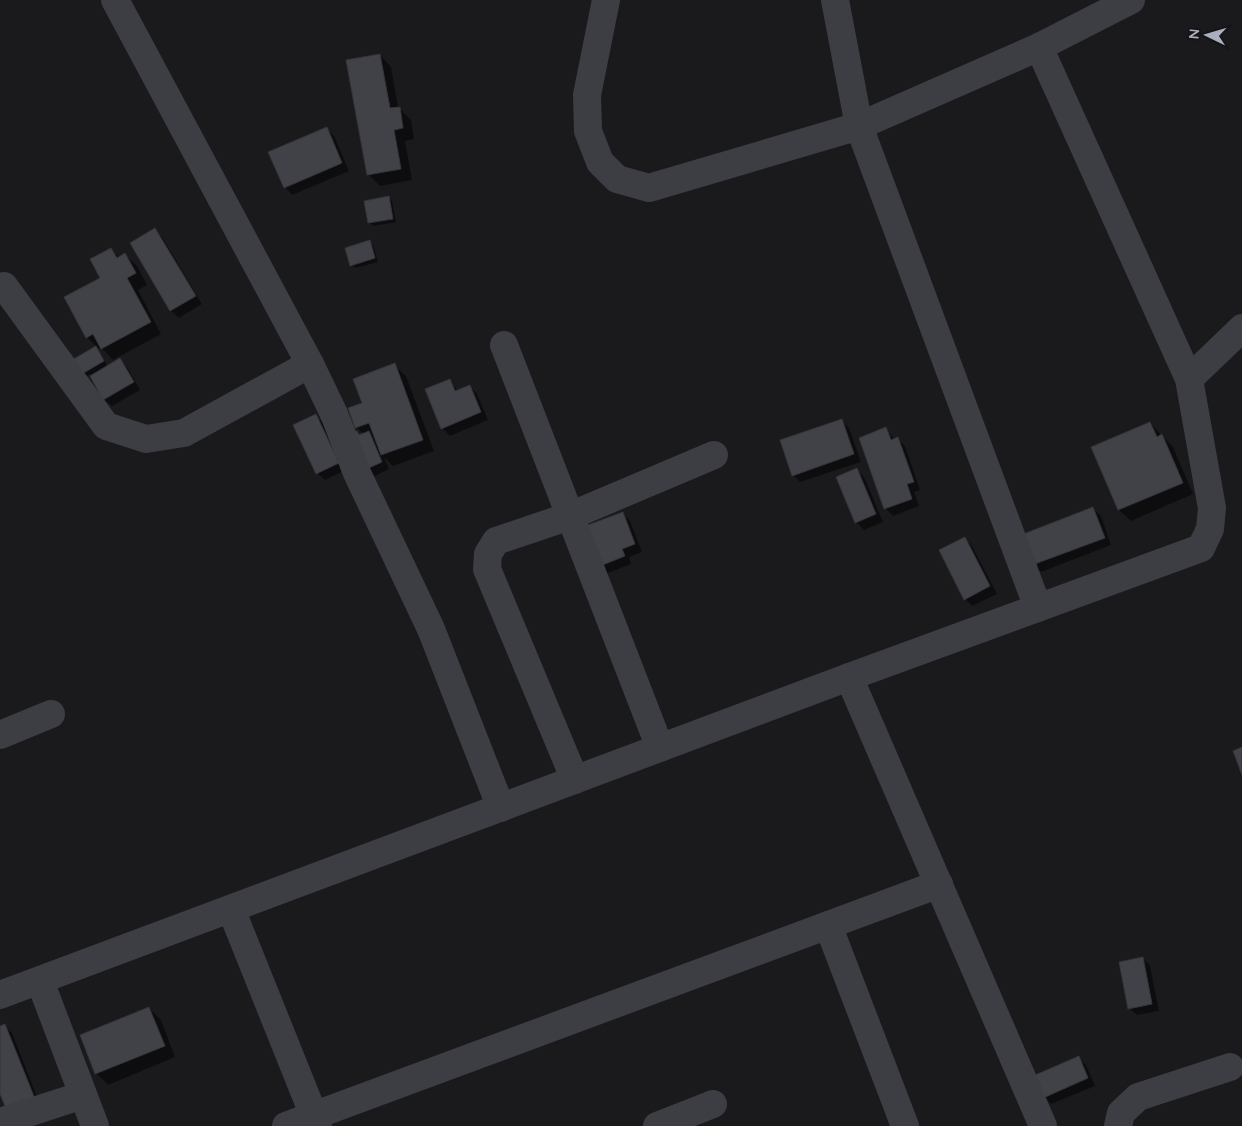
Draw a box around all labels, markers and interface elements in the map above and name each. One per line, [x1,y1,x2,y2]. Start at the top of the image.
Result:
north arrow [1182,10,1232,60]
text: N [1185,28,1203,40]

